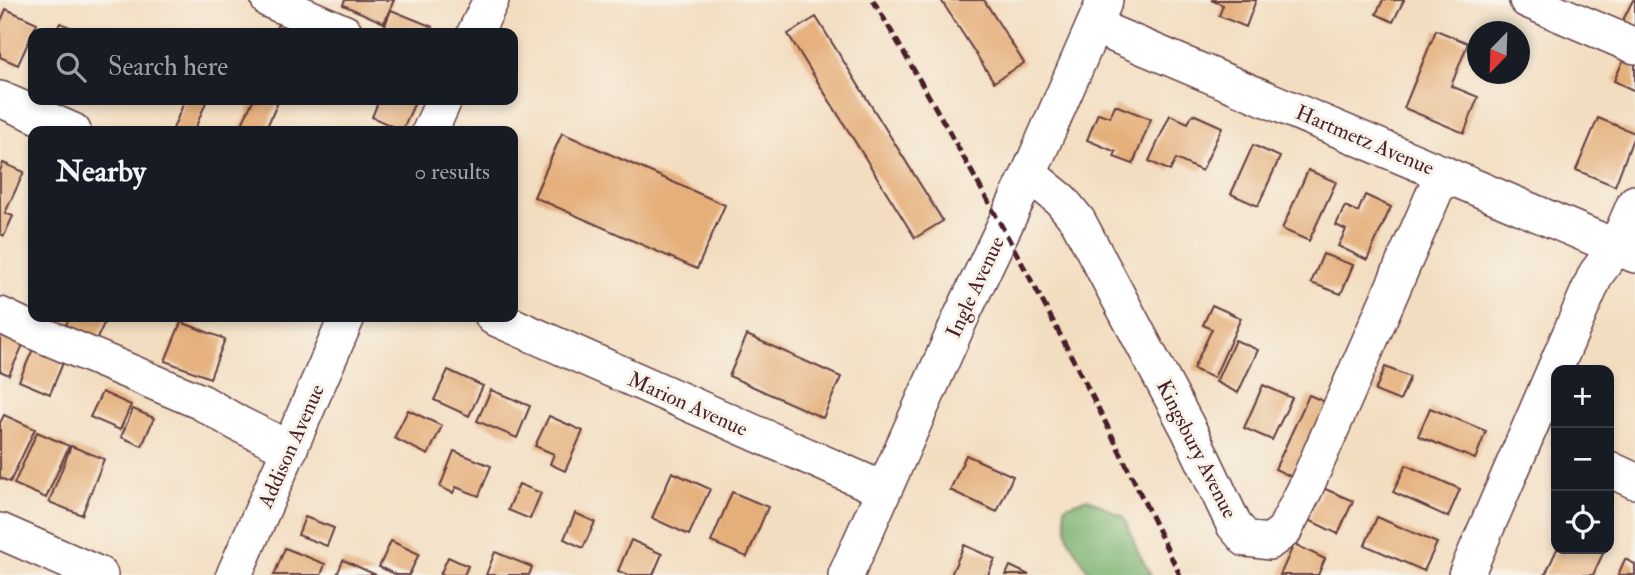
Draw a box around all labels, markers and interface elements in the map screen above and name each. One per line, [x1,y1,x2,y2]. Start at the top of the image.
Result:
north arrow [1467,21,1530,84]
search box [28,28,518,105]
icon: search [52,48,90,86]
text: Search here [108,51,228,83]
street label: Hartmetz Avenue [1292,99,1438,182]
text: Nearby [56,153,146,190]
text: 0 results [414,157,490,186]
street label: Ingle Avenue [940,232,1011,342]
map controls [1551,365,1614,554]
button: + [1551,365,1614,428]
street label: Marion Avenue [624,366,752,443]
street label: Kingsbury Avenue [1150,375,1243,523]
street label: Addison Avenue [252,380,331,513]
button: − [1551,428,1614,491]
button: locate [1551,491,1614,554]

